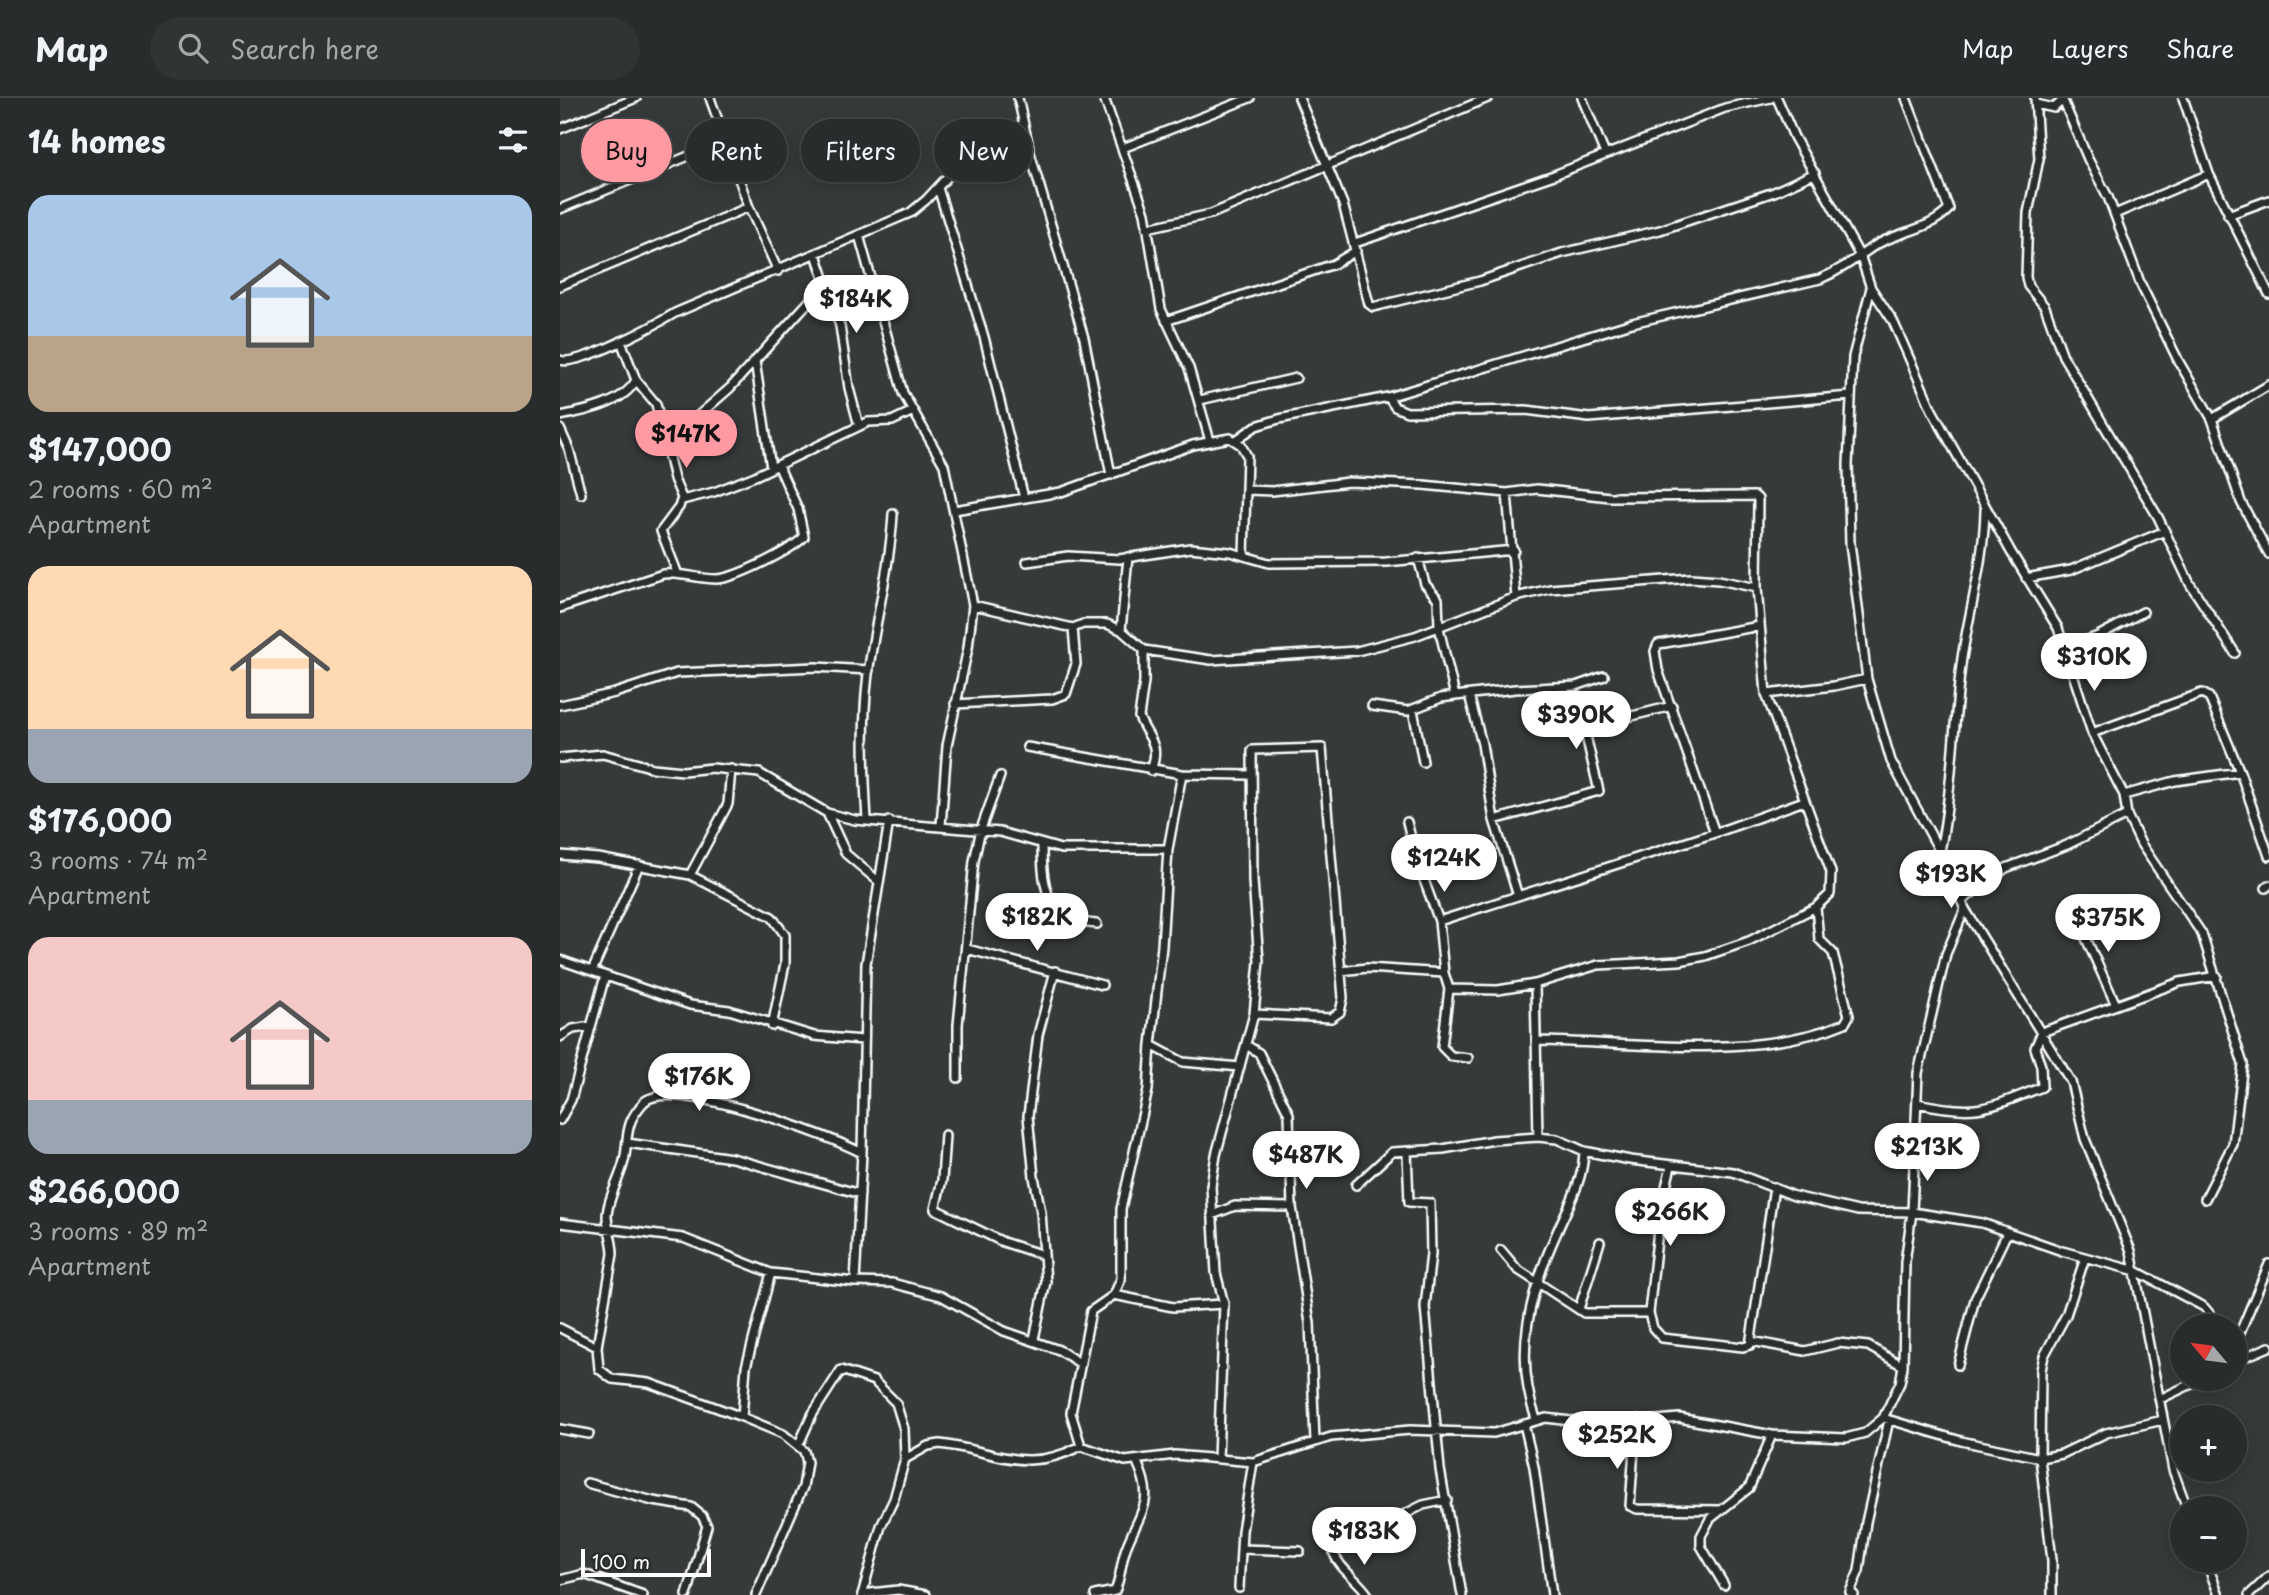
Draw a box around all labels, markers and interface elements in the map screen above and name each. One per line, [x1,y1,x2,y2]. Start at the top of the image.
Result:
search box [150,17,640,80]
text: Map [35,23,108,73]
icon: search [174,29,212,67]
text: Search here [230,29,379,68]
text: Map [1962,30,2013,66]
text: Layers [2051,30,2128,66]
text: Share [2166,30,2234,66]
text: 14 homes [28,118,166,163]
chip: Buy [581,119,672,182]
chip: Rent [686,119,787,182]
chip: Filters [801,119,920,182]
chip: New [934,119,1032,182]
icon: filters [494,121,532,159]
icon: home [217,240,343,366]
pin: $184K [807,275,905,335]
text: $184K [820,280,892,315]
pin: $147K [637,410,735,470]
text: $147K [651,415,721,450]
text: $147,000 [28,426,172,471]
text: 2 rooms · 60 m² [28,471,213,506]
text: Apartment [28,506,151,541]
icon: home [217,611,343,737]
pin: $310K [2045,634,2143,693]
text: $310K [2057,638,2131,673]
pin: $390K [1527,692,1625,751]
text: $390K [1537,696,1615,731]
text: $176,000 [28,797,172,842]
pin: $124K [1395,834,1493,894]
text: $124K [1407,839,1481,874]
text: 3 rooms · 74 m² [28,842,208,877]
pin: $193K [1902,850,2000,910]
text: $193K [1916,855,1986,890]
text: Apartment [28,877,151,912]
pin: $182K [988,894,1086,953]
pin: $375K [2059,894,2157,954]
text: $182K [1001,898,1073,933]
text: $375K [2071,899,2145,934]
icon: home [217,982,343,1108]
pin: $176K [650,1054,748,1113]
text: $176K [664,1058,734,1093]
pin: $213K [1878,1124,1976,1183]
text: $213K [1891,1128,1963,1163]
pin: $487K [1257,1132,1355,1191]
text: $487K [1269,1136,1343,1171]
text: $266,000 [28,1168,180,1213]
pin: $266K [1621,1188,1719,1248]
text: $266K [1631,1193,1709,1228]
text: 3 rooms · 89 m² [28,1213,208,1248]
text: Apartment [28,1248,151,1283]
north arrow [2170,1314,2247,1391]
map controls [2170,1314,2247,1573]
button: + [2170,1405,2247,1482]
pin: $252K [1568,1412,1666,1471]
text: $252K [1578,1416,1656,1451]
button: − [2170,1496,2247,1573]
pin: $183K [1315,1508,1413,1567]
text: $183K [1328,1512,1400,1547]
scale bar [581,1546,710,1578]
text: 100 m [592,1547,650,1575]

